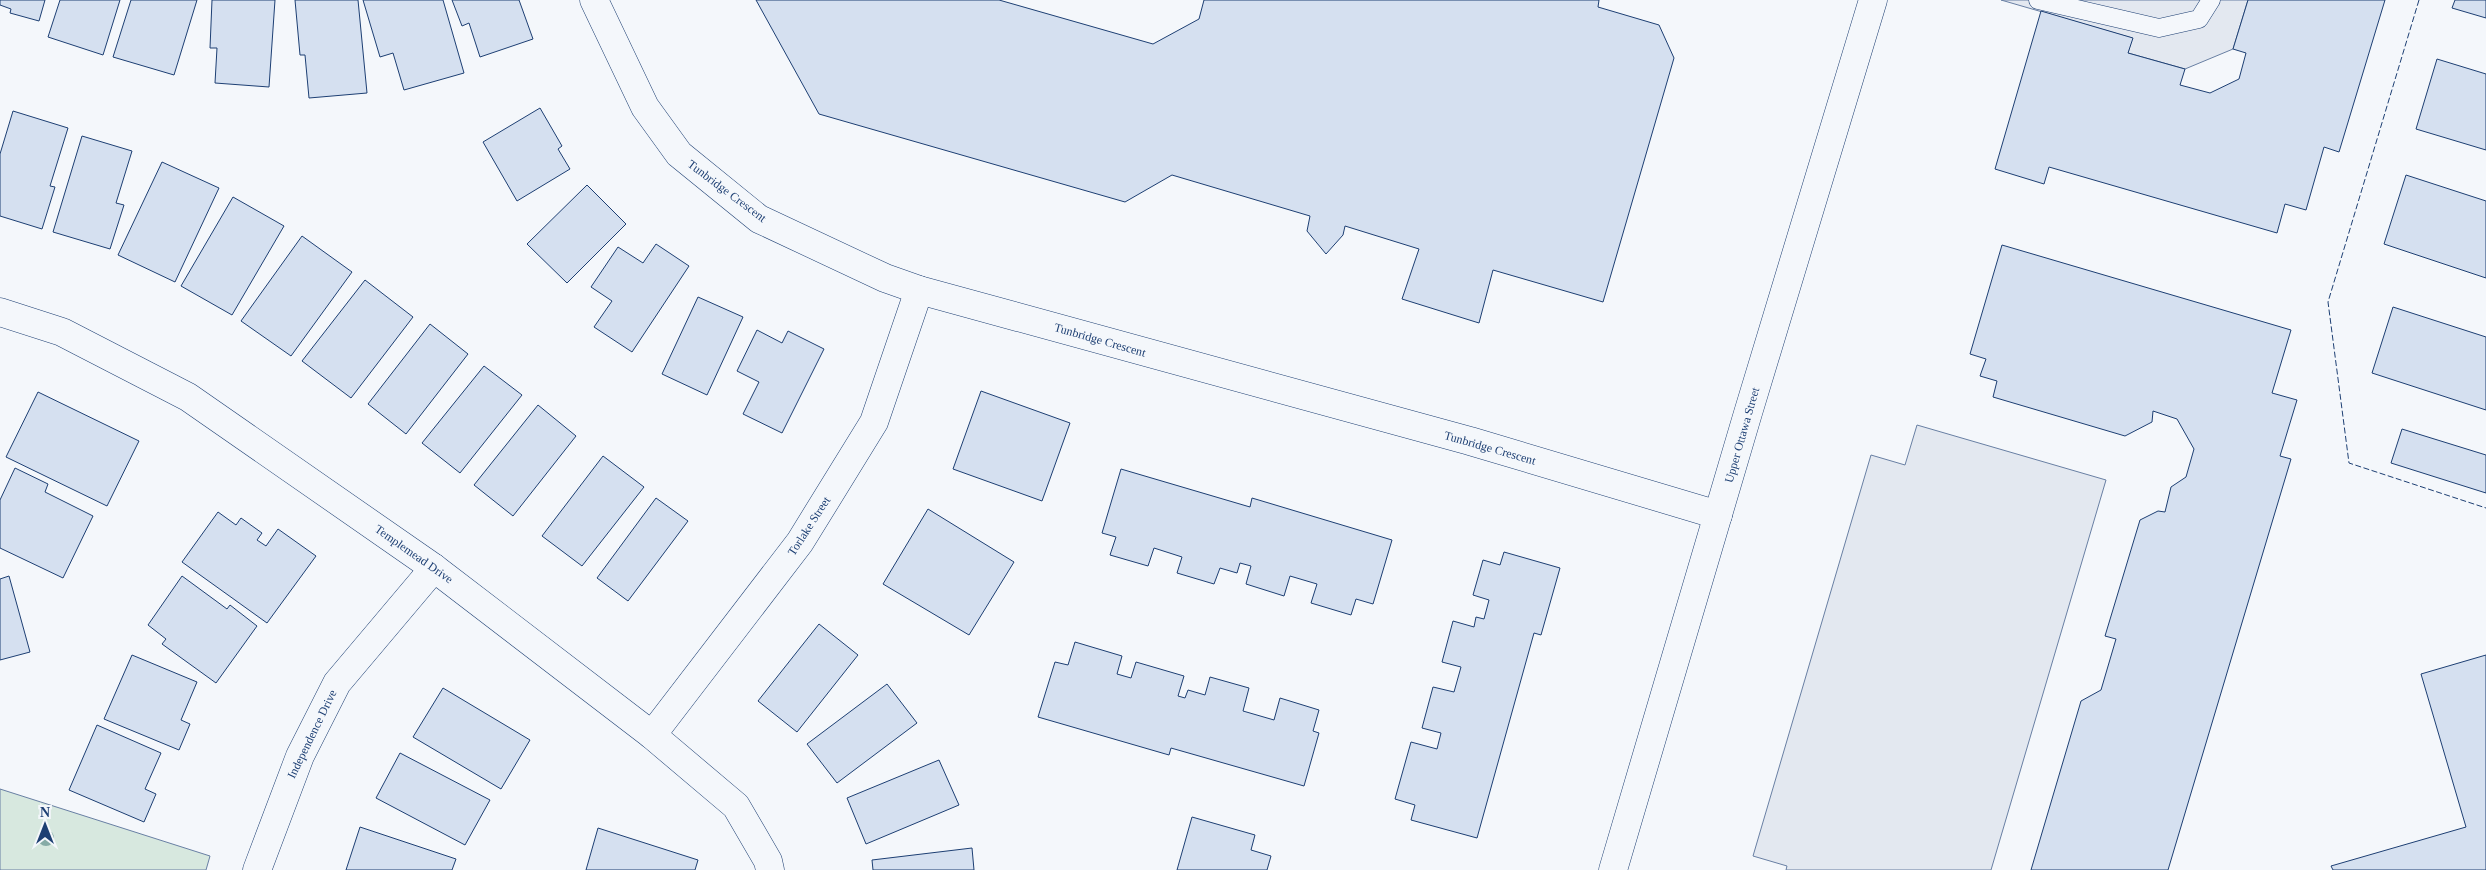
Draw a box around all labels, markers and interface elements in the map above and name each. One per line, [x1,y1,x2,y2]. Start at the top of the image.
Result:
street label: Tunbridge Crescent [685,157,769,225]
street label: Tunbridge Crescent [1053,320,1148,360]
street label: Upper Ottawa Street [1722,385,1763,484]
street label: Tunbridge Crescent [1443,428,1538,468]
street label: Torlake Street [785,493,834,558]
street label: Templemead Drive [372,522,456,586]
street label: Independence Drive [284,687,340,781]
north arrow [20,800,70,850]
text: N [40,805,50,820]

